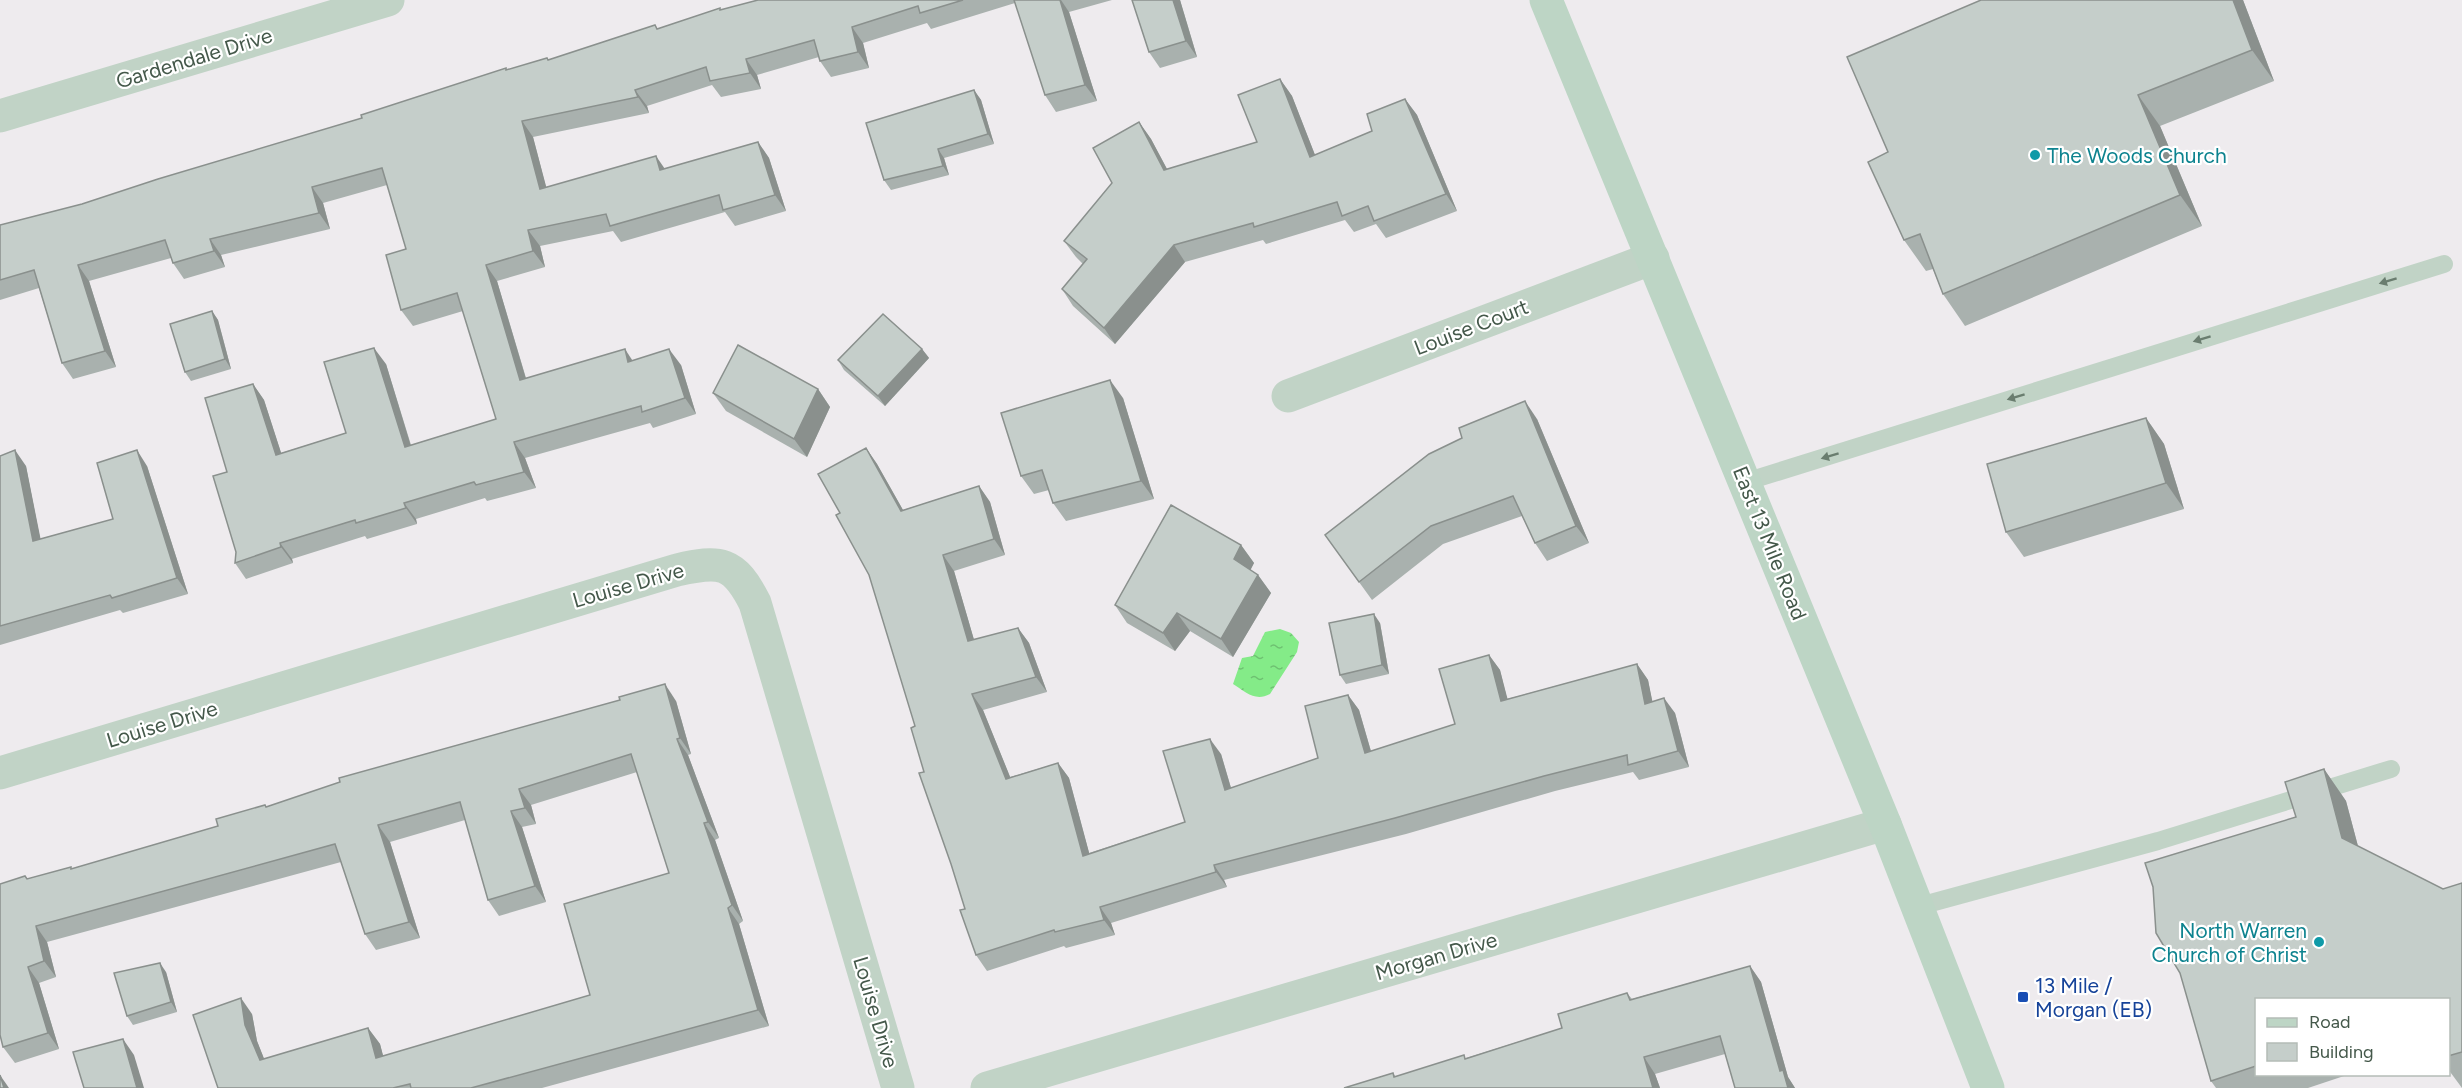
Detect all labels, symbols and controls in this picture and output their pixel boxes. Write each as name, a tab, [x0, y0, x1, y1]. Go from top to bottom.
street label: Gardendale Drive	[113, 22, 275, 94]
place label: The Woods Church	[2047, 143, 2227, 168]
marker: The Woods Church	[2028, 148, 2042, 162]
one-way arrow	[2379, 277, 2397, 286]
street label: Louise Court	[1410, 294, 1532, 360]
one-way arrow	[2193, 335, 2211, 344]
one-way arrow	[2007, 393, 2025, 403]
one-way arrow	[1821, 452, 1839, 461]
street label: East 13 Mile Road	[1728, 462, 1812, 624]
street label: Louise Drive	[569, 557, 687, 613]
street label: Louise Drive	[103, 695, 221, 753]
place label: North Warren Church of Christ	[2151, 918, 2307, 967]
street label: Morgan Drive	[1372, 927, 1500, 985]
marker: North Warren Church of Christ	[2312, 935, 2326, 949]
street label: Louise Drive	[848, 953, 904, 1071]
place label: 13 Mile / Morgan (EB)	[2035, 973, 2152, 1022]
marker: 13 Mile / Morgan (EB)	[2016, 990, 2030, 1004]
legend	[2255, 998, 2450, 1076]
text: Road	[2309, 1011, 2350, 1033]
text: Building	[2309, 1041, 2374, 1063]

